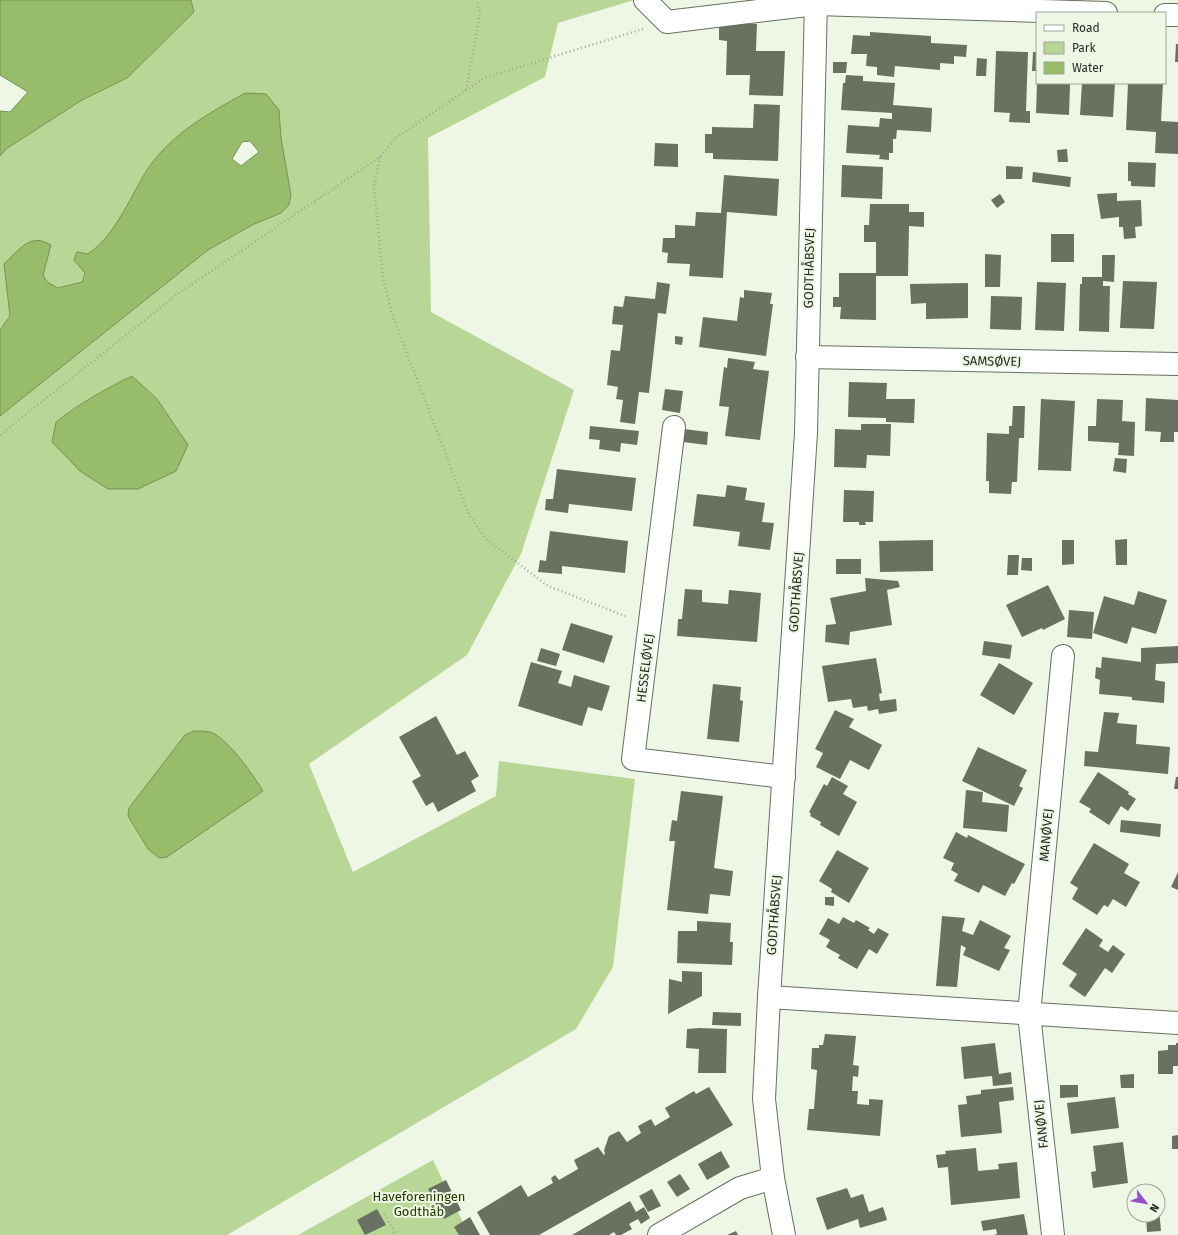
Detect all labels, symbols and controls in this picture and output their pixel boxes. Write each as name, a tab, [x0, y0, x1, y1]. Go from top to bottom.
legend	[1036, 12, 1166, 84]
text: Road	[1072, 21, 1100, 35]
text: Park	[1072, 41, 1096, 55]
text: Water	[1072, 61, 1104, 75]
street label: GODTHÅBSVEJ	[800, 228, 817, 308]
street label: SAMSØVEJ	[963, 353, 1021, 369]
street label: GODTHÅBSVEJ	[785, 551, 806, 633]
street label: HESSELØVEJ	[633, 633, 657, 703]
street label: MANØVEJ	[1036, 808, 1056, 862]
street label: GODTHÅBSVEJ	[763, 874, 784, 956]
street label: FANØVEJ	[1031, 1099, 1051, 1149]
north arrow	[1126, 1183, 1166, 1223]
park label: Haveforeningen Godthåb	[373, 1189, 465, 1219]
text: N	[1147, 1201, 1162, 1214]

